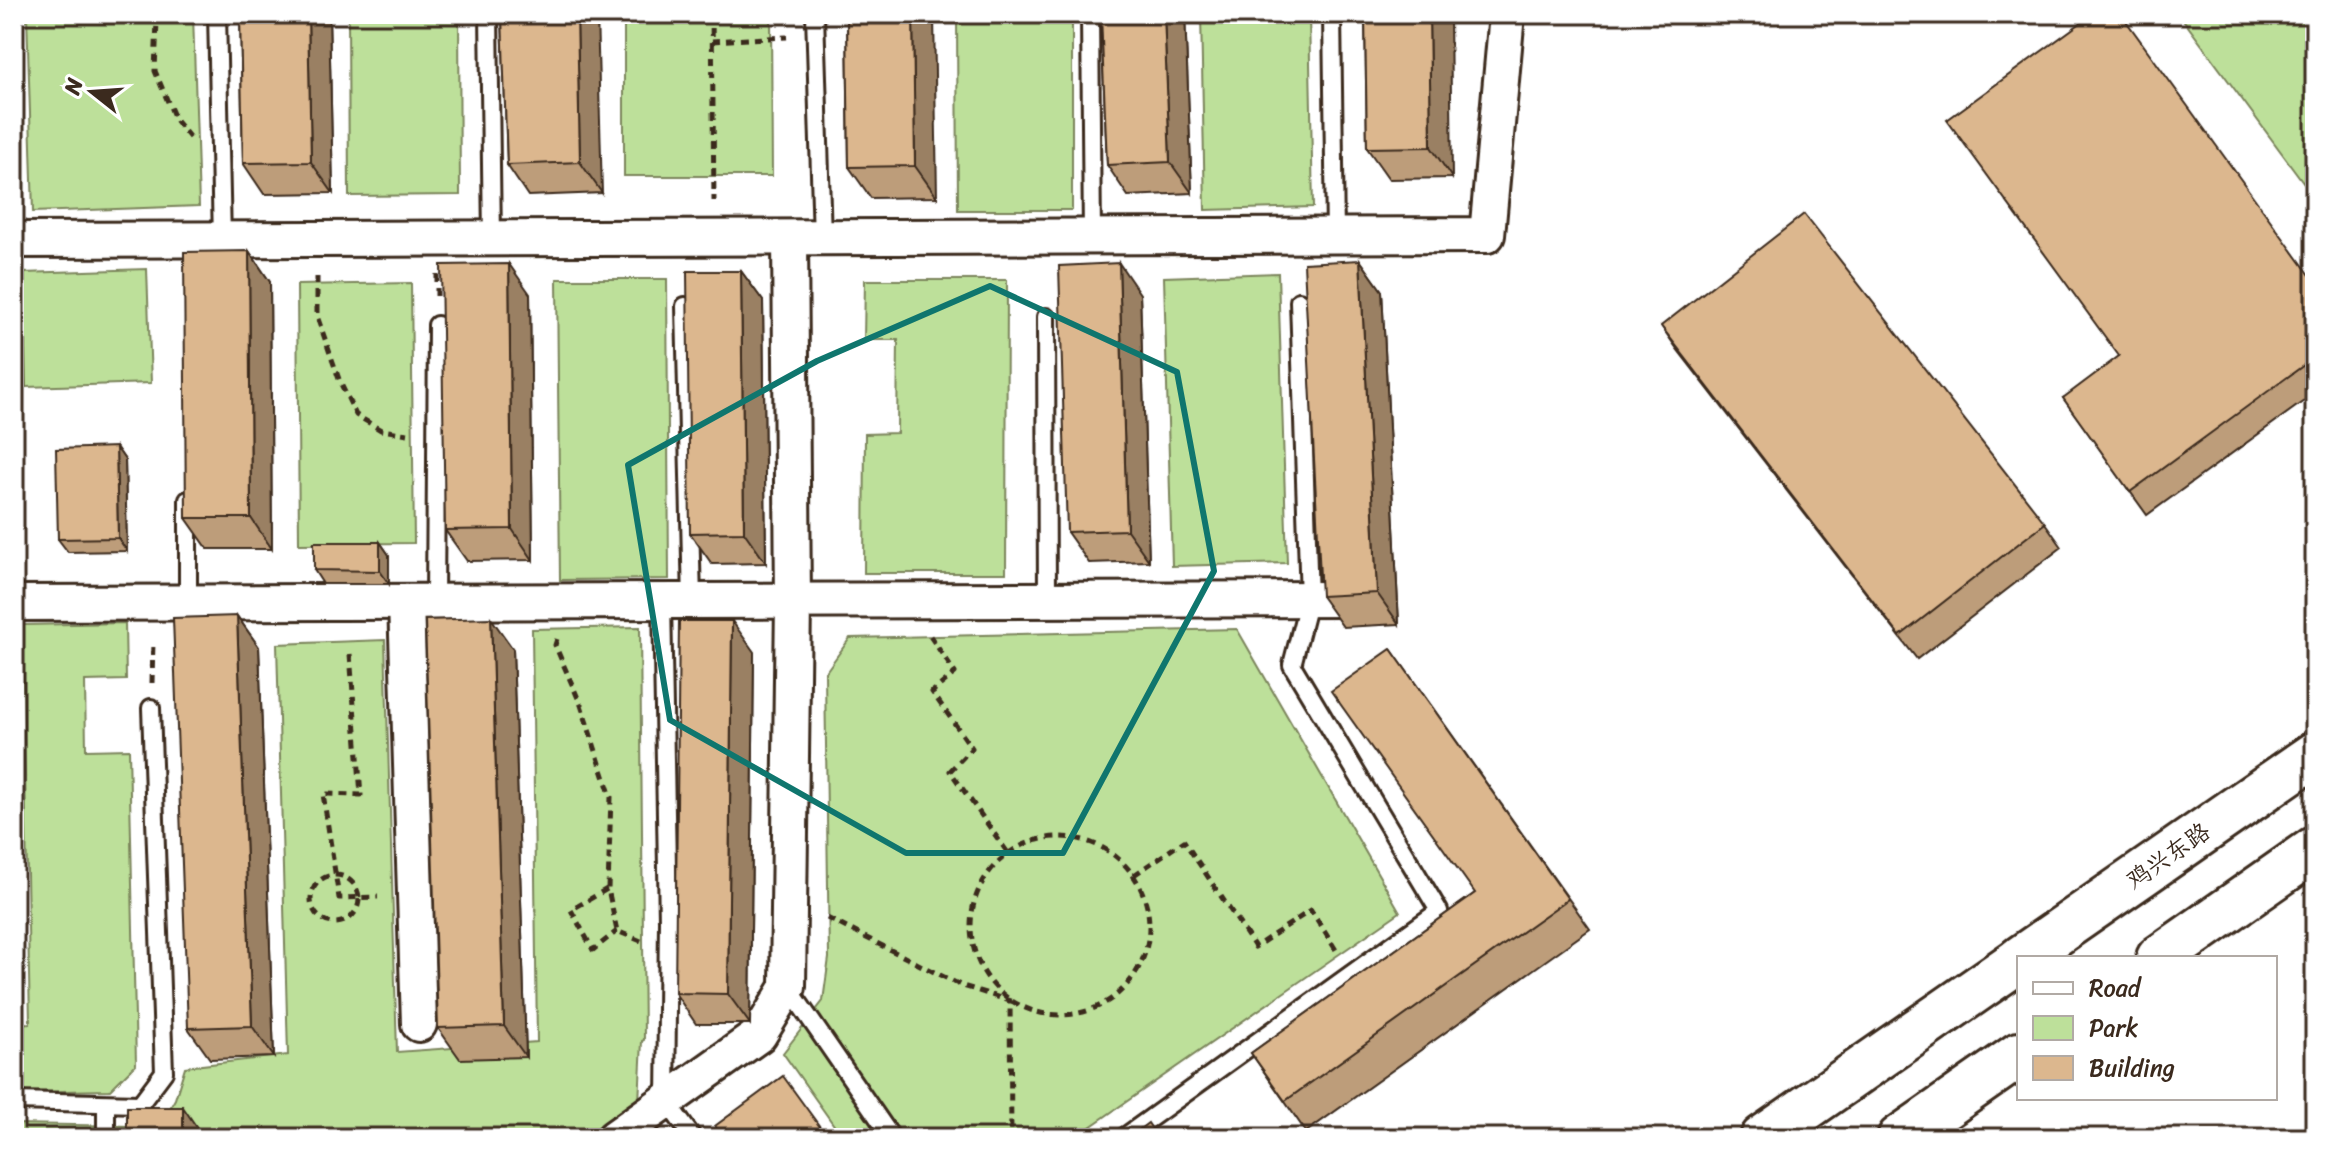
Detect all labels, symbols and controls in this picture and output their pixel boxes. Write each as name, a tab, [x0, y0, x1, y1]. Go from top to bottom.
north arrow	[52, 52, 132, 132]
text: N	[52, 73, 94, 100]
street label: 鸡兴东路	[2117, 811, 2219, 901]
legend	[2017, 956, 2277, 1100]
text: Road	[2089, 967, 2143, 1009]
text: Park	[2089, 1007, 2138, 1049]
text: Building	[2089, 1047, 2175, 1089]

